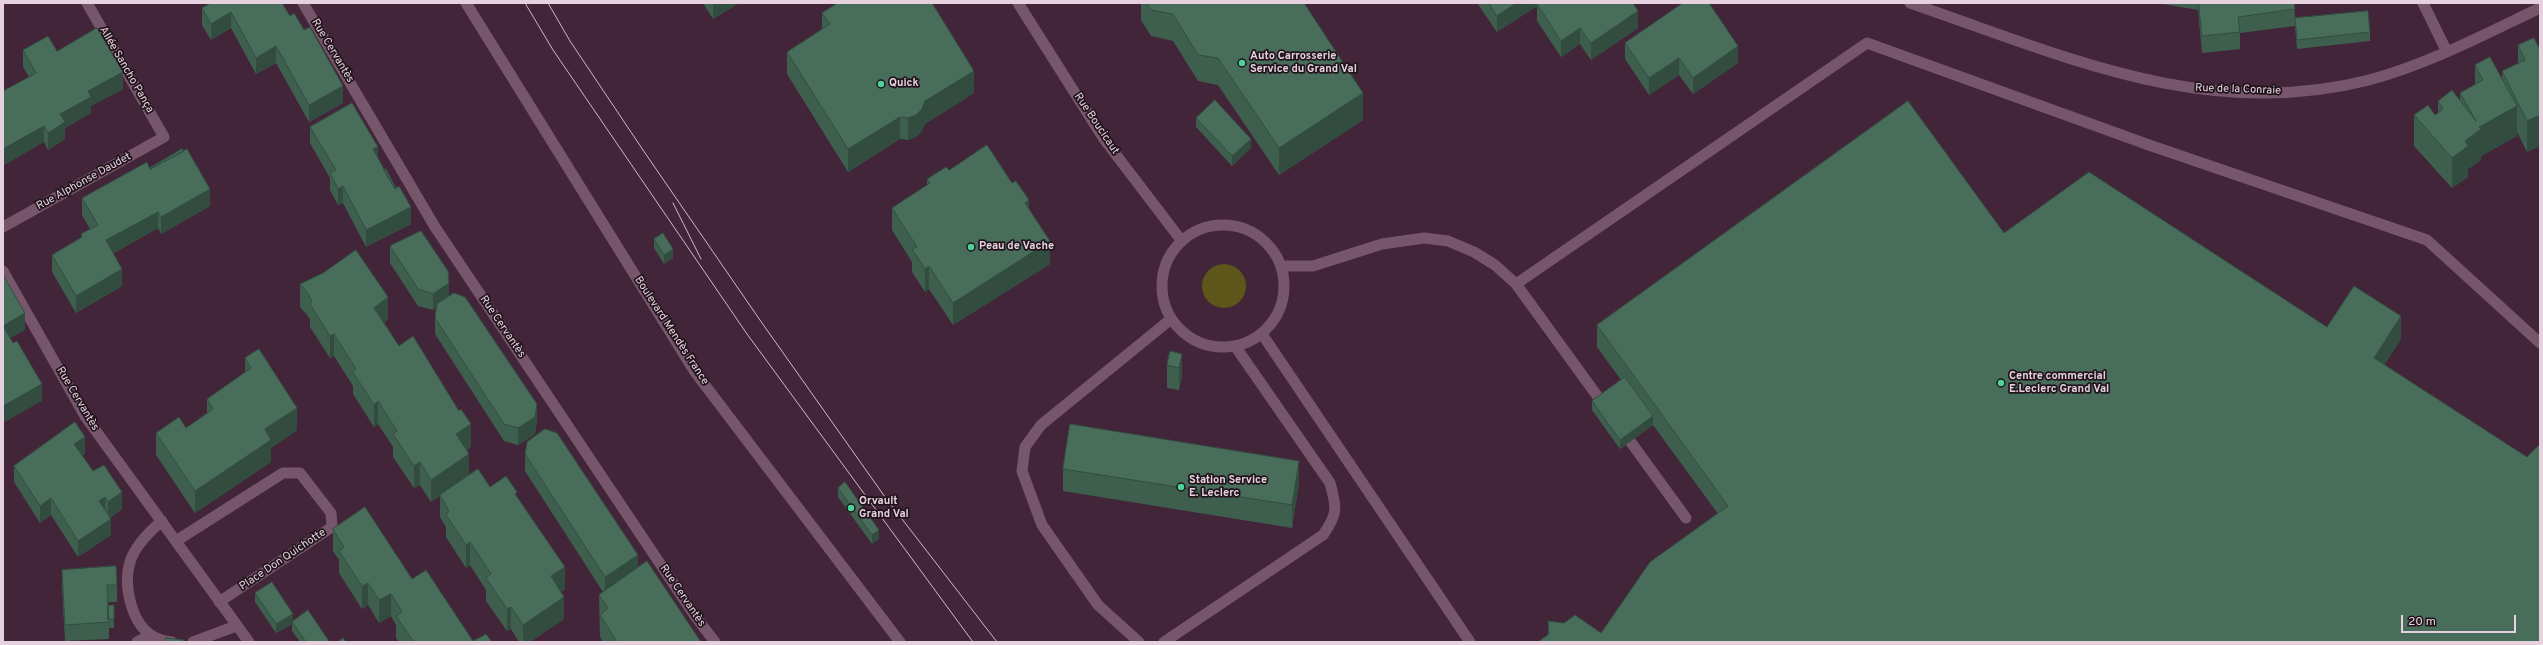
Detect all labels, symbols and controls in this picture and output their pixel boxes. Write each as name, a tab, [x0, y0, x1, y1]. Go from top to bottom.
street label: Rue Cervantès	[308, 17, 356, 85]
street label: Allée Sancho Pança	[96, 25, 156, 115]
place label: Auto Carrosserie Service du Grand Val	[1250, 50, 1357, 76]
marker: Auto Carrosserie Service du Grand Val	[1237, 58, 1247, 68]
place label: Quick	[889, 77, 919, 91]
marker: Quick	[876, 79, 886, 89]
street label: Rue de la Conraie	[2195, 82, 2281, 98]
street label: Rue Boucicaut	[1071, 91, 1121, 157]
street label: Rue Alphonse Daudet	[34, 151, 134, 213]
place label: Peau de Vache	[979, 240, 1054, 254]
marker: Peau de Vache	[966, 242, 976, 252]
street label: Boulevard Mendès France	[631, 274, 711, 388]
street label: Rue Cervantès	[476, 294, 528, 360]
street label: Rue Cervantès	[53, 365, 101, 433]
place label: Centre commercial E.Leclerc Grand Val	[2009, 370, 2109, 396]
marker: Centre commercial E.Leclerc Grand Val	[1996, 378, 2006, 388]
place label: Station Service E. Leclerc	[1189, 474, 1267, 500]
marker: Station Service E. Leclerc	[1176, 482, 1186, 492]
place label: Orvault Grand Val	[859, 495, 909, 521]
marker: Orvault Grand Val	[846, 503, 856, 513]
street label: Place Don Quichotte	[237, 526, 329, 594]
street label: Rue Cervantès	[656, 563, 708, 629]
scale bar	[2403, 607, 2518, 633]
text: 20 m	[2408, 614, 2436, 630]

